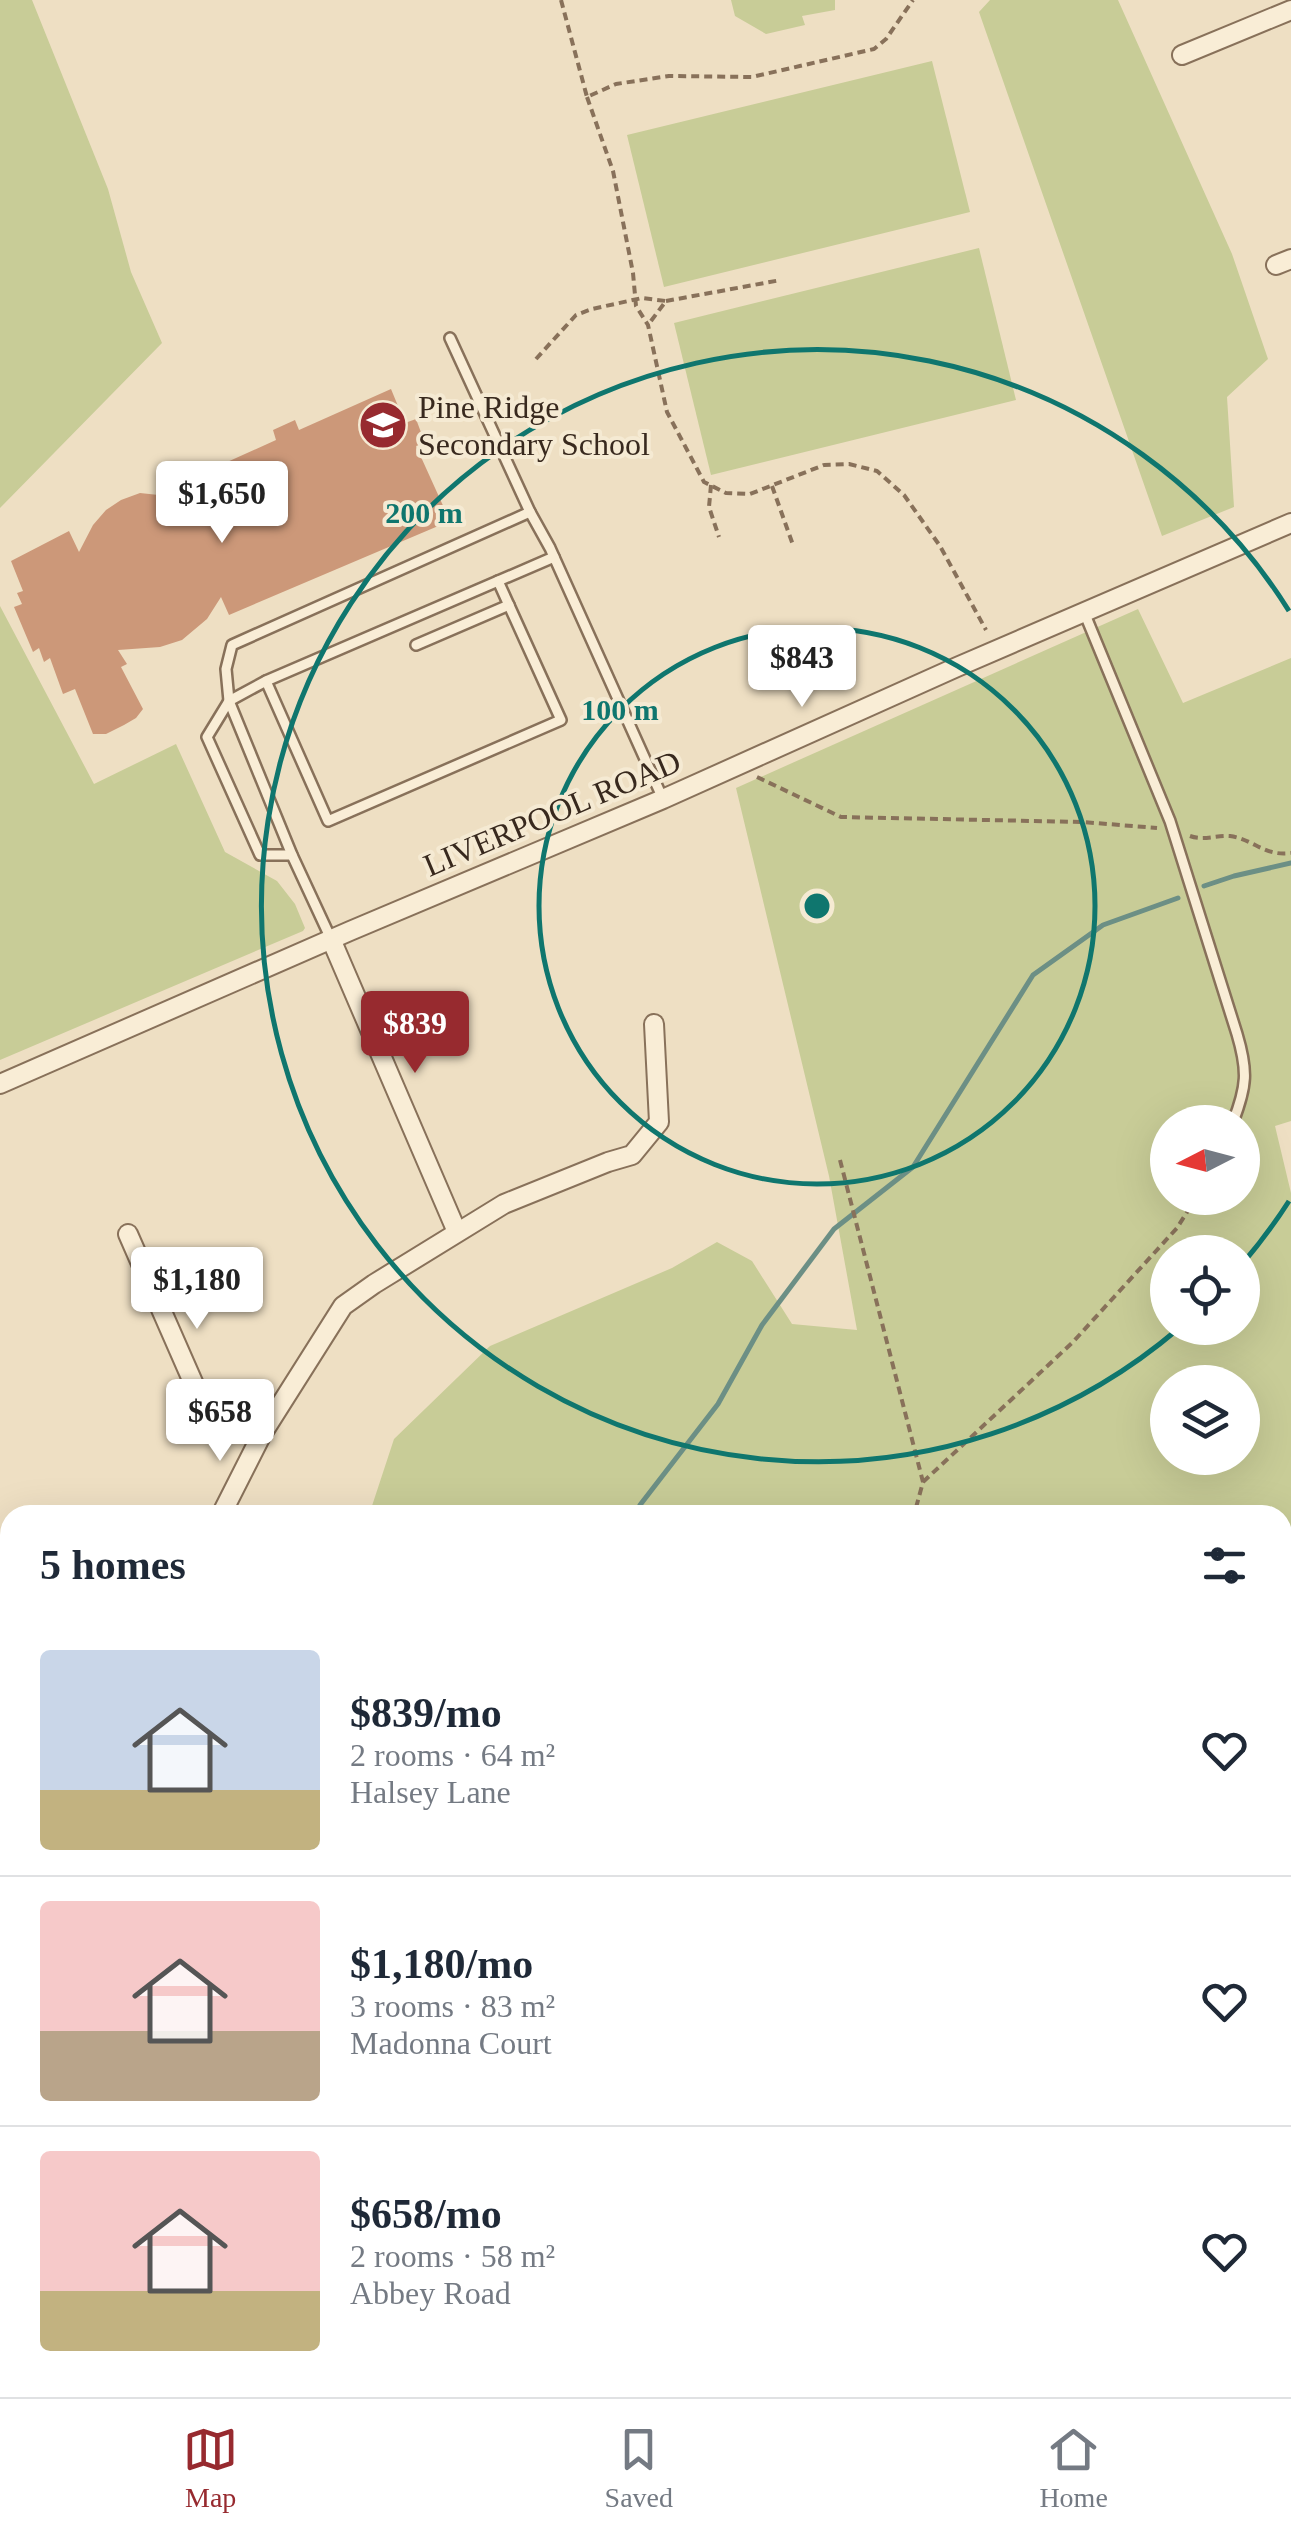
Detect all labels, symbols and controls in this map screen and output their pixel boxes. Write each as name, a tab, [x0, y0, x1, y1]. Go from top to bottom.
place label: Pine Ridge Secondary School	[418, 389, 650, 462]
school or university icon: Pine Ridge Secondary School	[357, 399, 409, 451]
pin: $1,650	[141, 461, 303, 546]
text: $1,650	[178, 475, 266, 511]
text: 200 m	[385, 496, 463, 529]
pin: $843	[743, 625, 861, 710]
text: $843	[770, 639, 834, 675]
text: 100 m	[581, 693, 659, 726]
street label: LIVERPOOL ROAD	[418, 743, 686, 883]
centre of rings	[799, 888, 835, 924]
pin: $839	[356, 991, 474, 1076]
text: $839	[383, 1005, 447, 1041]
north arrow	[1150, 1105, 1260, 1215]
map controls	[1150, 1105, 1260, 1475]
button: locate	[1150, 1235, 1260, 1345]
pin: $1,180	[116, 1247, 278, 1332]
text: $1,180	[153, 1261, 241, 1297]
button: layers	[1150, 1365, 1260, 1475]
pin: $658	[161, 1379, 279, 1464]
text: $658	[188, 1393, 252, 1429]
icon: filters	[1197, 1538, 1252, 1593]
text: 5 homes	[40, 1542, 186, 1588]
icon: home	[120, 1690, 240, 1810]
text: $839/mo	[350, 1690, 502, 1736]
icon: heart	[1197, 1723, 1252, 1778]
text: 2 rooms · 64 m²	[350, 1737, 555, 1773]
text: Halsey Lane	[350, 1774, 511, 1810]
icon: home	[120, 1941, 240, 2061]
text: $1,180/mo	[350, 1941, 533, 1987]
icon: heart	[1197, 1974, 1252, 2029]
text: 3 rooms · 83 m²	[350, 1988, 555, 2024]
text: Madonna Court	[350, 2025, 552, 2061]
icon: home	[120, 2191, 240, 2311]
text: $658/mo	[350, 2191, 502, 2237]
icon: heart	[1197, 2224, 1252, 2279]
text: 2 rooms · 58 m²	[350, 2238, 555, 2274]
text: Abbey Road	[350, 2275, 511, 2311]
tab: Map	[183, 2422, 238, 2514]
tab: Saved	[605, 2422, 673, 2514]
tab: Home	[1039, 2422, 1108, 2514]

